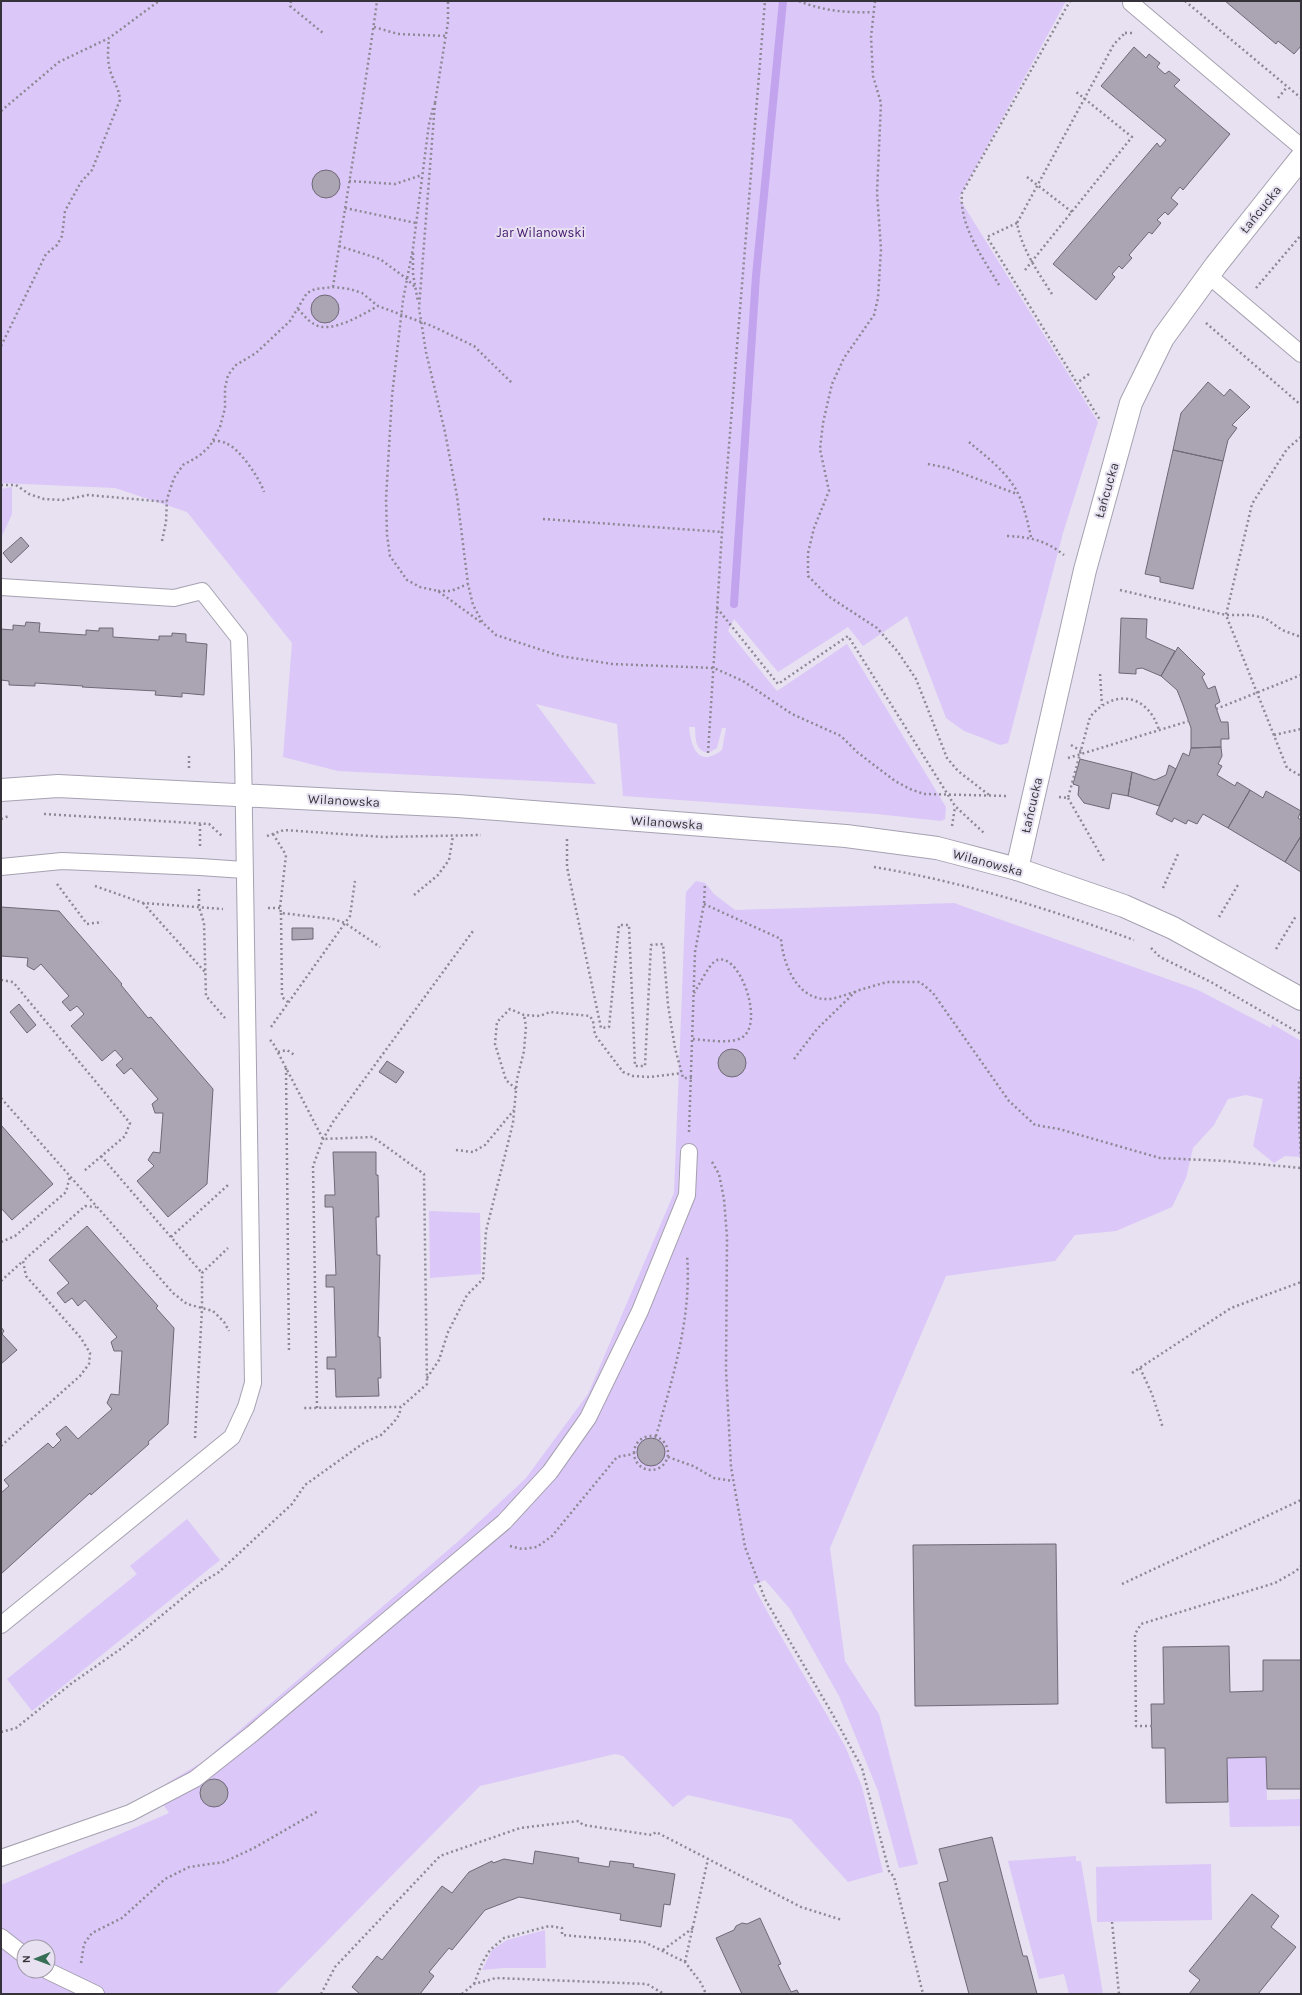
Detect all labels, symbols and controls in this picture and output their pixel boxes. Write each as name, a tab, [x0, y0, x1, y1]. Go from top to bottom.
street label: Łańcucka	[1237, 183, 1284, 236]
park label: Jar Wilanowski	[497, 225, 585, 240]
street label: Łańcucka	[1091, 461, 1122, 520]
street label: Łańcucka	[1018, 776, 1045, 835]
street label: Wilanowska	[308, 791, 380, 810]
street label: Wilanowska	[631, 813, 703, 832]
street label: Wilanowska	[951, 846, 1025, 879]
north arrow	[16, 1939, 56, 1979]
text: N	[20, 1955, 33, 1963]

